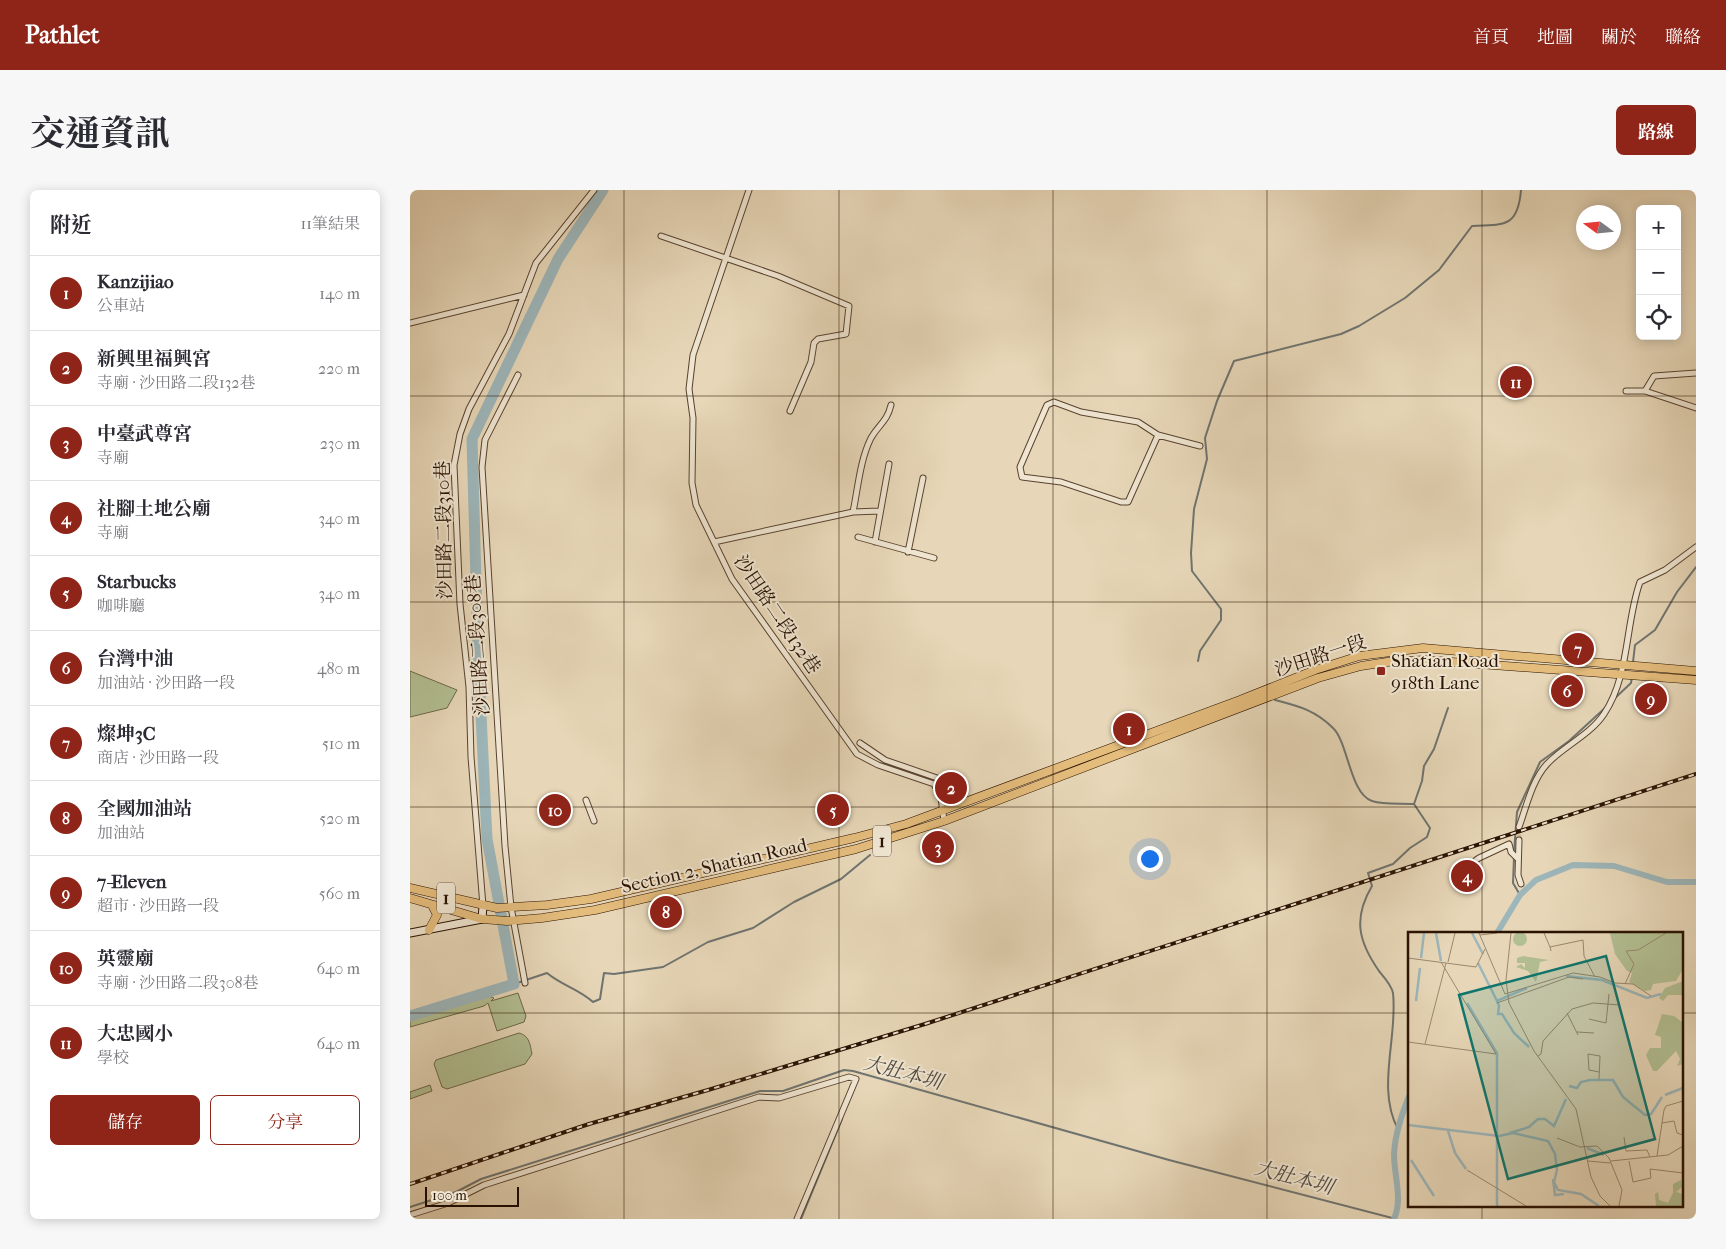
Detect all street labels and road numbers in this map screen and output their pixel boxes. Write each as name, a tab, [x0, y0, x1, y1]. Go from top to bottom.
street label: 沙田路二段310巷	[432, 460, 456, 600]
street label: 沙田路二段132巷	[729, 551, 825, 678]
street label: 沙田路二段308巷	[462, 573, 494, 716]
street label: 沙田路一段	[1272, 631, 1369, 681]
road number: 1	[873, 826, 891, 856]
street label: Section 2, Shatian Road	[619, 834, 810, 898]
road number: 1	[437, 882, 455, 914]

